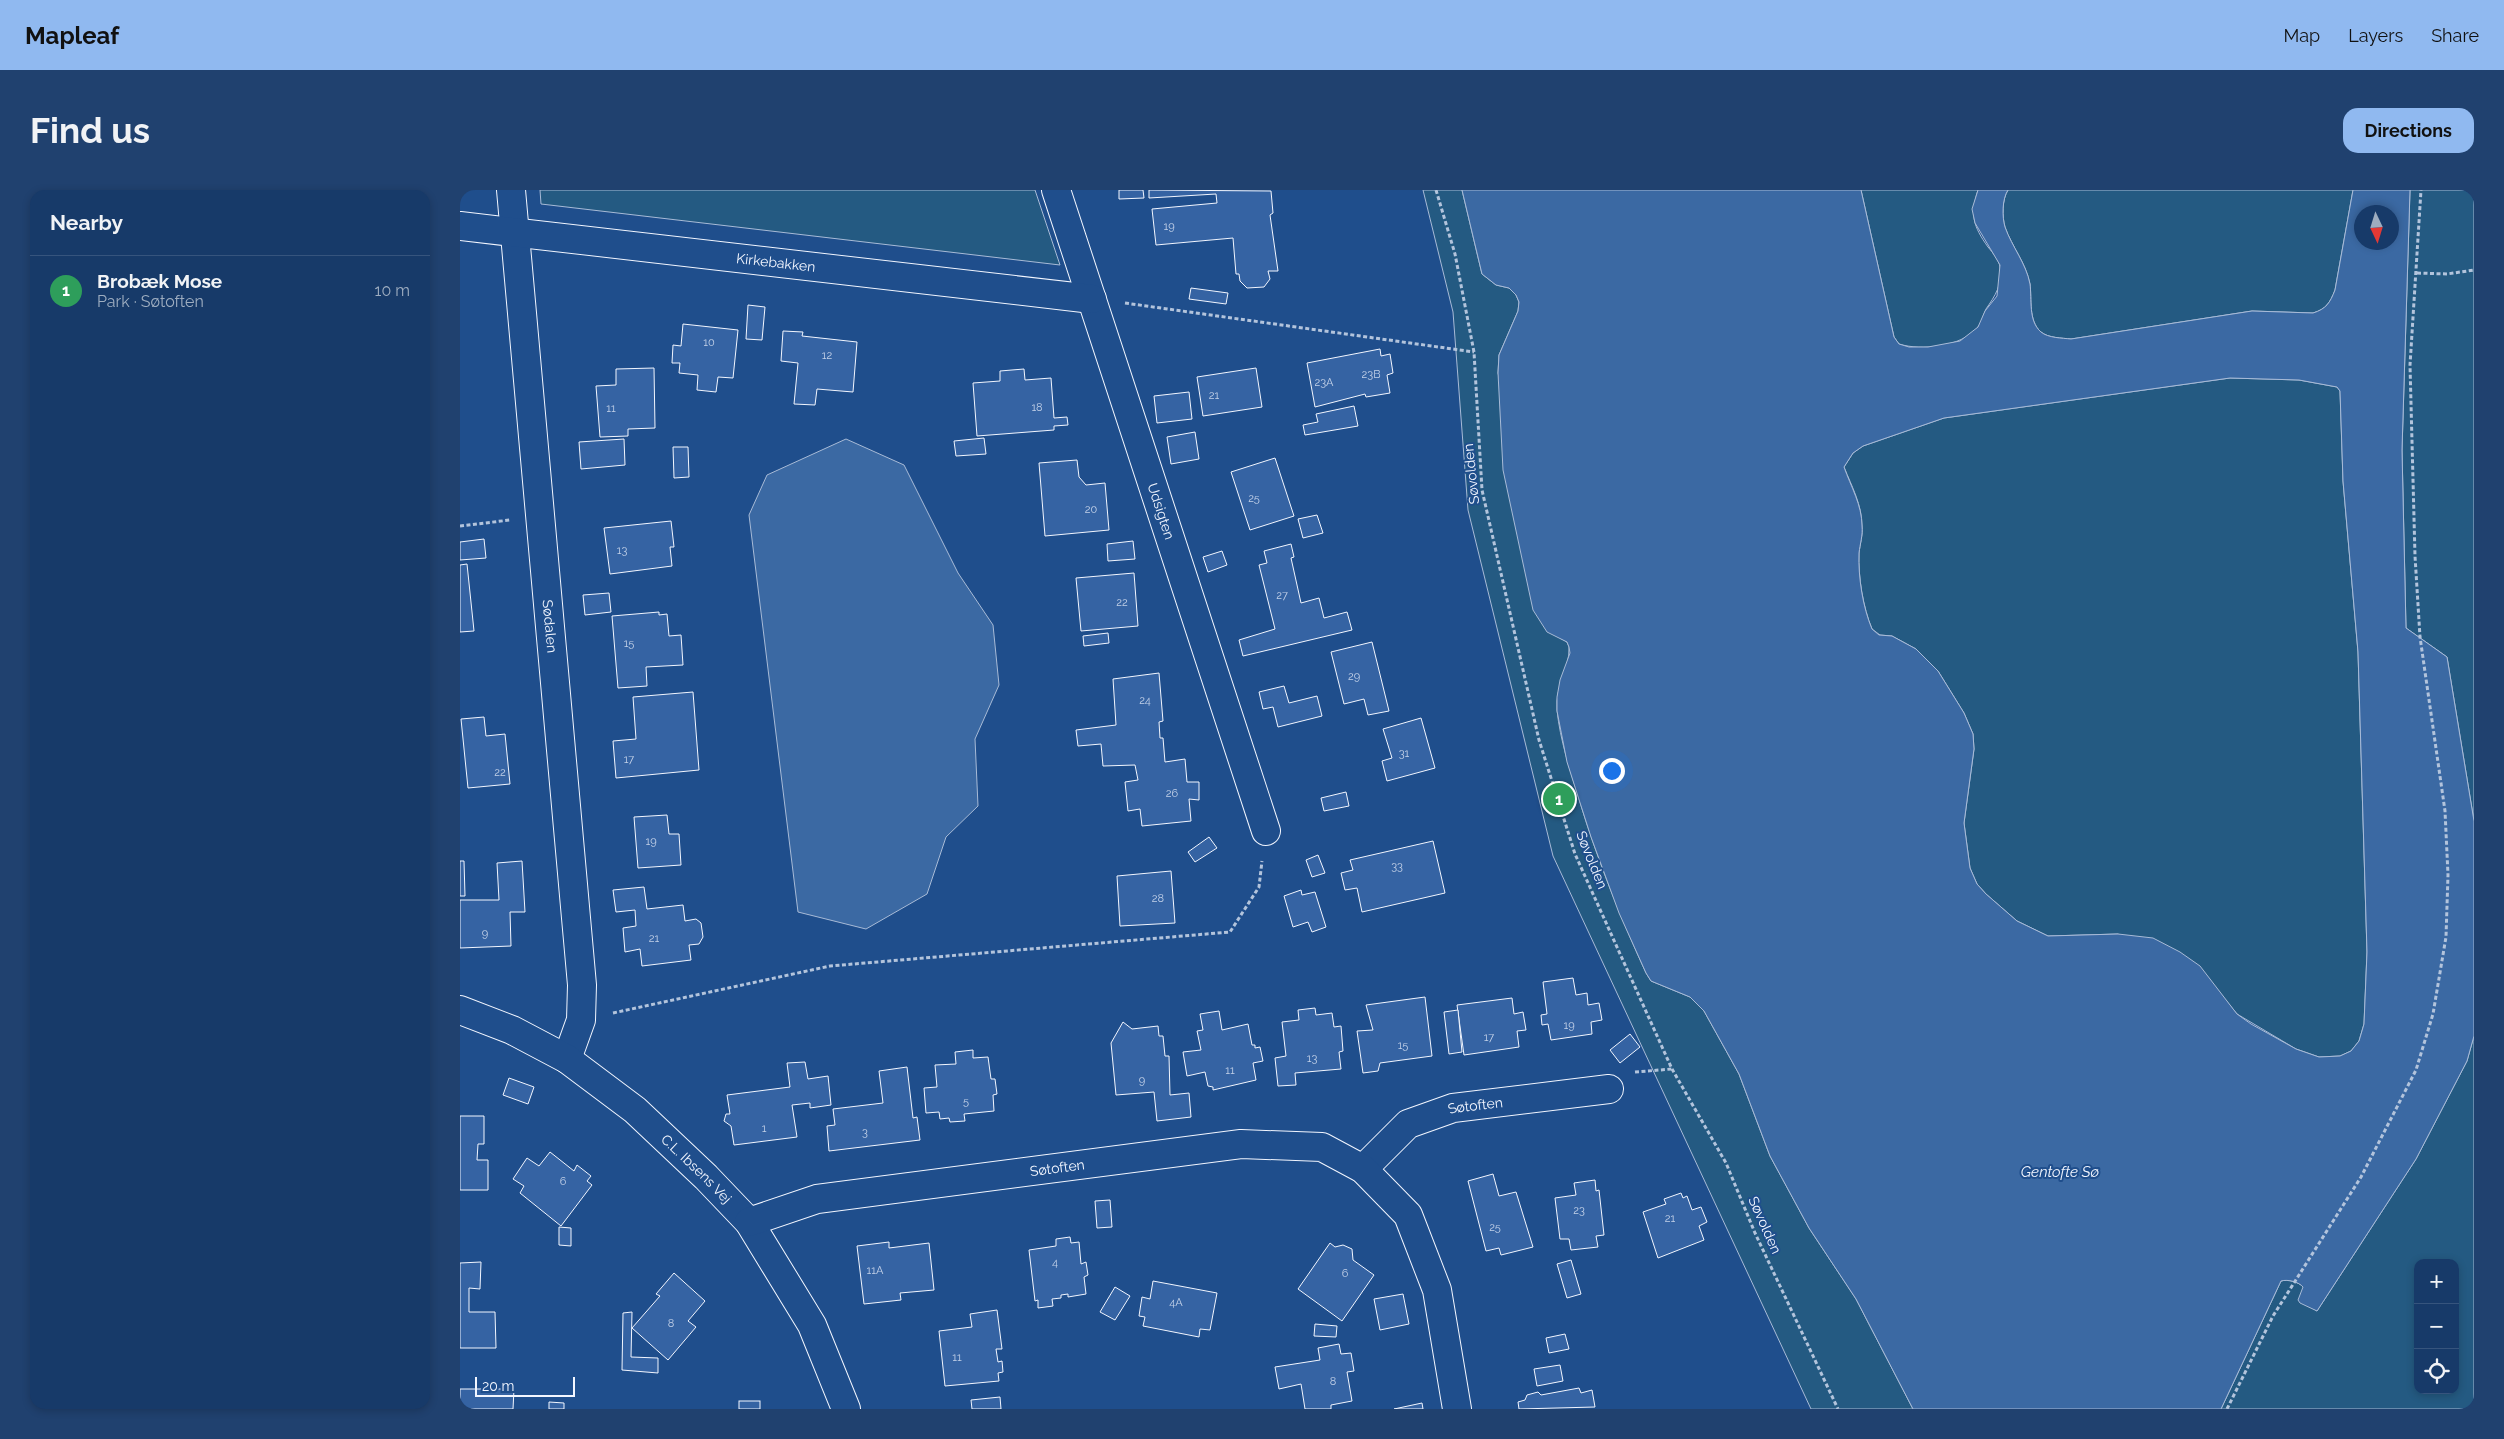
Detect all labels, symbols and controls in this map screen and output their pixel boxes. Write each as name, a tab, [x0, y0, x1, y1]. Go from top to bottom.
text: Mapleaf	[25, 21, 119, 50]
text: Map	[2284, 25, 2320, 46]
text: Layers	[2348, 25, 2403, 46]
text: Share	[2431, 25, 2479, 46]
button: Directions	[2343, 108, 2474, 153]
text: Find us	[30, 110, 150, 151]
north arrow	[2354, 205, 2399, 250]
text: Nearby	[50, 210, 123, 235]
house number: 19	[1163, 220, 1175, 233]
street label: Kirkebakken	[736, 250, 816, 275]
text: Brobæk Mose	[97, 270, 222, 292]
text: 1	[62, 281, 70, 300]
text: 10 m	[375, 281, 410, 300]
text: Park · Søtoften	[97, 292, 204, 311]
house number: 10	[703, 336, 715, 349]
house number: 12	[822, 349, 832, 362]
house number: 23B	[1362, 368, 1380, 381]
house number: 23A	[1314, 376, 1334, 389]
house number: 21	[1209, 389, 1220, 402]
house number: 18	[1031, 401, 1043, 414]
house number: 11	[606, 402, 616, 415]
street label: Søvolden	[1460, 443, 1482, 505]
street label: Udsigten	[1145, 481, 1178, 542]
house number: 25	[1248, 492, 1260, 505]
house number: 20	[1085, 503, 1097, 516]
house number: 13	[617, 544, 627, 557]
house number: 27	[1276, 589, 1288, 602]
house number: 22	[1116, 596, 1128, 609]
street label: Sødalen	[540, 599, 560, 654]
house number: 15	[624, 637, 634, 650]
house number: 29	[1348, 670, 1360, 683]
house number: 24	[1139, 694, 1151, 707]
house number: 31	[1399, 747, 1410, 760]
house number: 17	[624, 753, 634, 766]
your location	[1599, 758, 1625, 784]
house number: 22	[494, 766, 506, 779]
pin: 1	[1543, 780, 1575, 818]
house number: 26	[1166, 787, 1179, 800]
street label: Søvolden	[1573, 829, 1611, 891]
house number: 19	[645, 835, 657, 848]
house number: 33	[1391, 860, 1403, 873]
house number: 28	[1152, 892, 1164, 905]
house number: 9	[482, 927, 488, 940]
house number: 21	[649, 932, 660, 945]
house number: 19	[1563, 1019, 1575, 1032]
house number: 17	[1484, 1031, 1494, 1044]
house number: 15	[1398, 1039, 1408, 1052]
house number: 13	[1307, 1052, 1317, 1065]
house number: 11	[1225, 1064, 1235, 1077]
house number: 9	[1139, 1074, 1145, 1087]
street label: Søtoften	[1446, 1094, 1504, 1117]
house number: 5	[963, 1095, 969, 1108]
house number: 1	[762, 1122, 767, 1135]
house number: 3	[862, 1126, 868, 1139]
street label: C.L. Ibsens Vej	[658, 1131, 735, 1207]
street label: Søtoften	[1029, 1156, 1086, 1179]
water label: Gentofte Sø	[2021, 1163, 2099, 1181]
house number: 6	[560, 1175, 567, 1188]
street label: Søvolden	[1745, 1194, 1785, 1256]
house number: 23	[1573, 1204, 1585, 1217]
house number: 21	[1665, 1212, 1676, 1225]
house number: 25	[1489, 1221, 1501, 1234]
house number: 4	[1052, 1256, 1058, 1269]
map controls	[2414, 1259, 2459, 1394]
button: +	[2414, 1259, 2459, 1304]
house number: 11A	[867, 1264, 884, 1277]
house number: 6	[1342, 1267, 1349, 1280]
house number: 4A	[1169, 1296, 1183, 1309]
button: −	[2414, 1304, 2459, 1349]
house number: 8	[668, 1317, 674, 1330]
button: locate	[2414, 1349, 2459, 1394]
house number: 11	[952, 1351, 962, 1364]
scale bar	[475, 1374, 575, 1397]
house number: 8	[1330, 1375, 1336, 1388]
text: 20 m	[482, 1378, 514, 1394]

